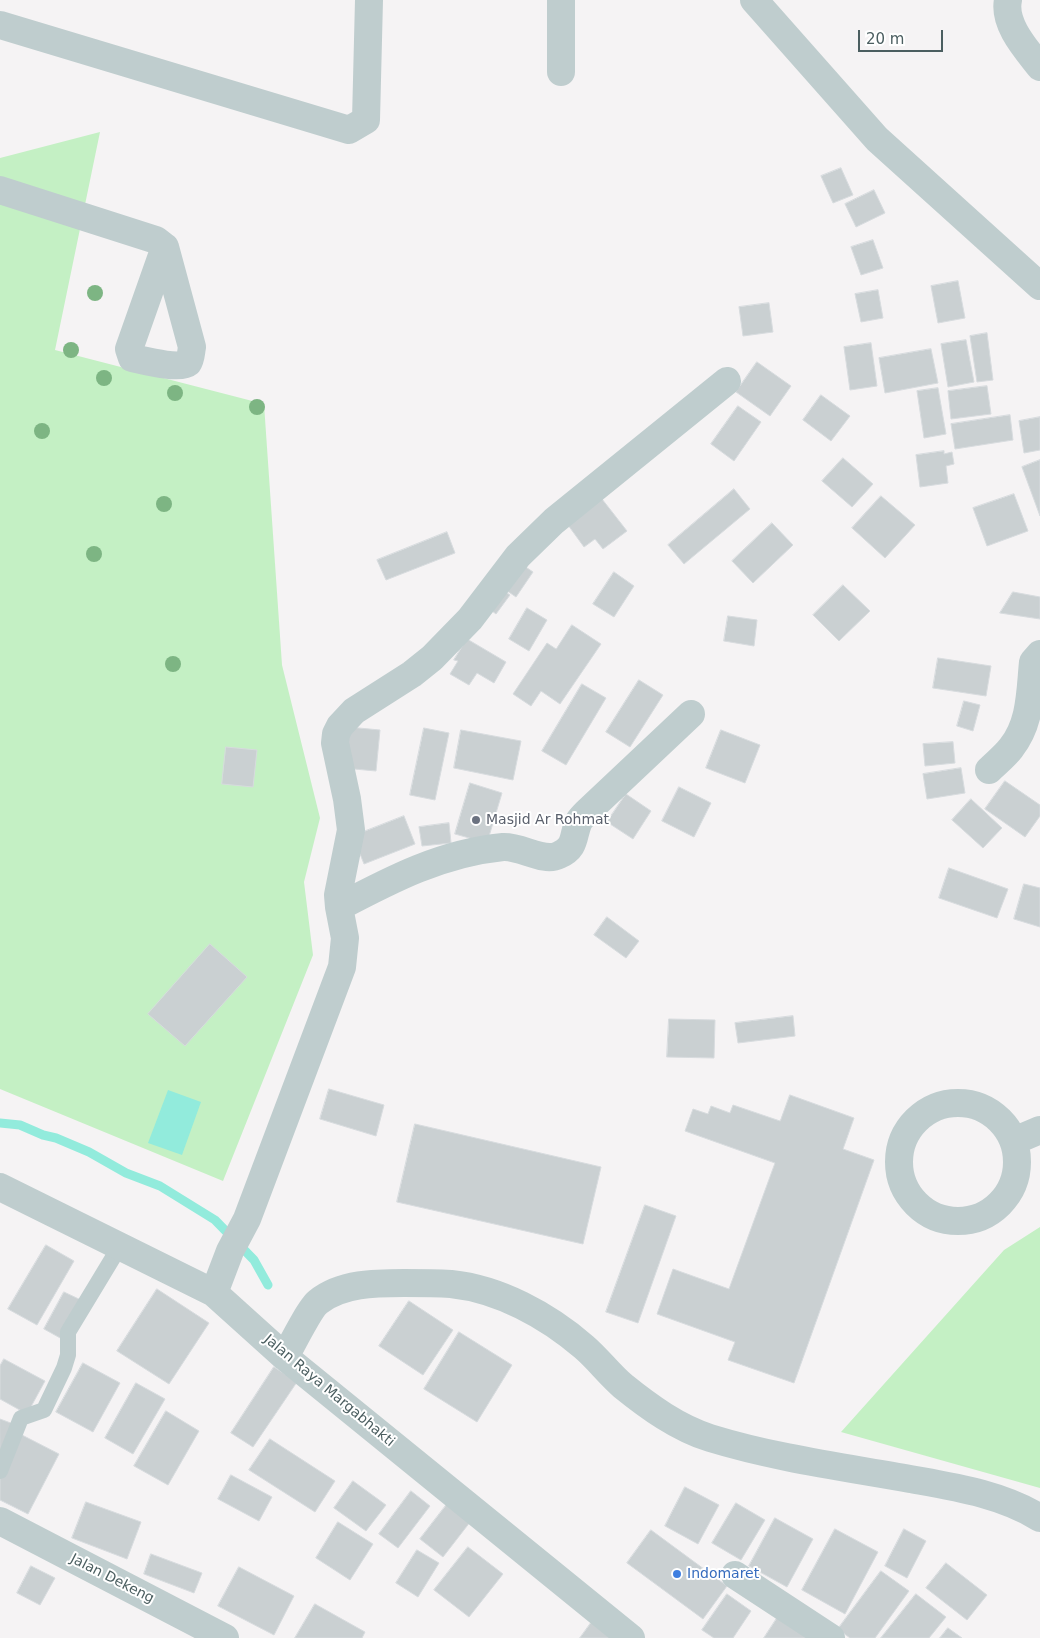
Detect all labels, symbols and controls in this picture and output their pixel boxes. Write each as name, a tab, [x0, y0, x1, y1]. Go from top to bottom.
scale bar	[860, 20, 945, 52]
text: 20 m	[866, 30, 904, 48]
place label: Masjid Ar Rohmat	[486, 812, 609, 828]
marker: Masjid Ar Rohmat	[470, 814, 482, 826]
street label: Jalan Raya Margabhakti	[260, 1331, 398, 1451]
street label: Jalan Dekeng	[67, 1551, 157, 1607]
place label: Indomaret	[687, 1566, 759, 1582]
marker: Indomaret	[671, 1568, 683, 1580]

